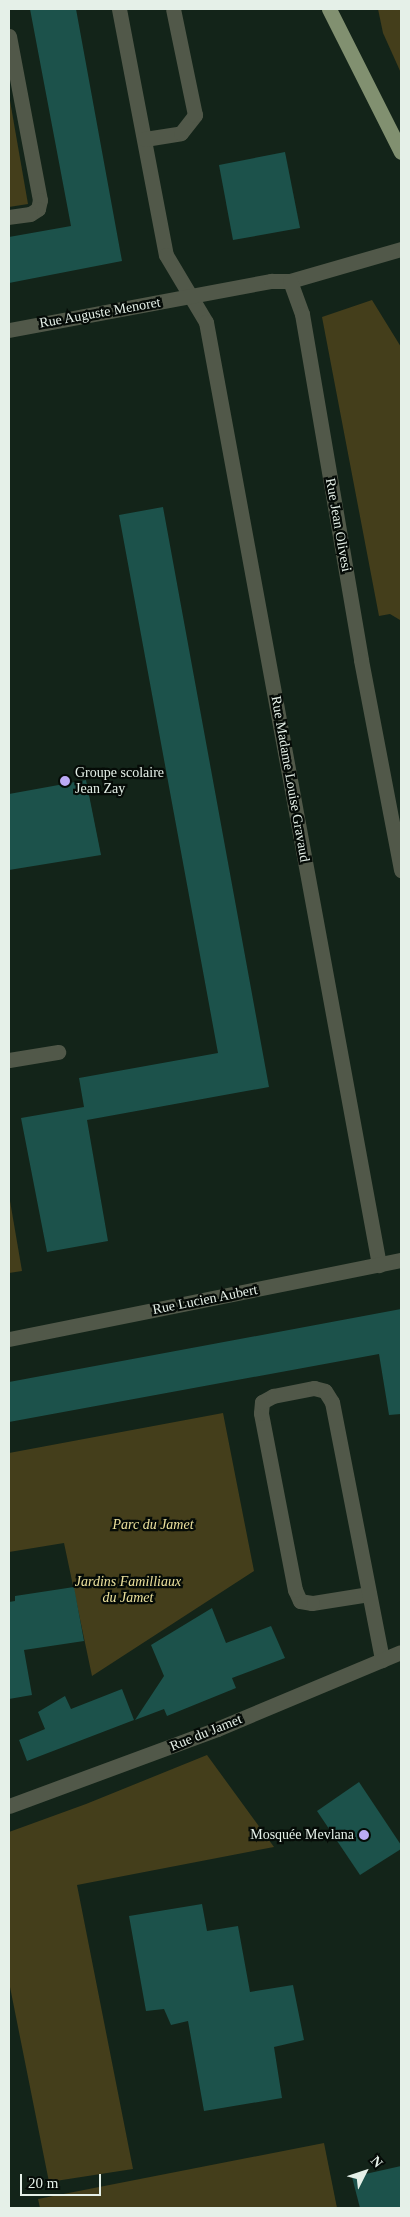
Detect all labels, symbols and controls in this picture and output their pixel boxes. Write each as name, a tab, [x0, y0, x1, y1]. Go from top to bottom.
street label: Rue Auguste Menoret	[38, 294, 162, 332]
street label: Rue Jean Olivesi	[321, 477, 355, 573]
street label: Rue Madame Louise Gravaud	[267, 695, 313, 863]
place label: Groupe scolaire Jean Zay	[75, 765, 164, 798]
marker: Groupe scolaire Jean Zay	[59, 775, 71, 787]
street label: Rue Lucien Aubert	[151, 1282, 259, 1318]
park label: Parc du Jamet	[112, 1517, 194, 1533]
park label: Jardins Familliaux du Jamet	[75, 1574, 181, 1606]
street label: Rue du Jamet	[168, 1711, 244, 1755]
place label: Mosquée Mevlana	[250, 1827, 354, 1843]
marker: Mosquée Mevlana	[358, 1829, 370, 1841]
north arrow	[340, 2147, 390, 2197]
text: N	[368, 2153, 386, 2171]
scale bar	[22, 2164, 104, 2196]
text: 20 m	[28, 2175, 58, 2191]

